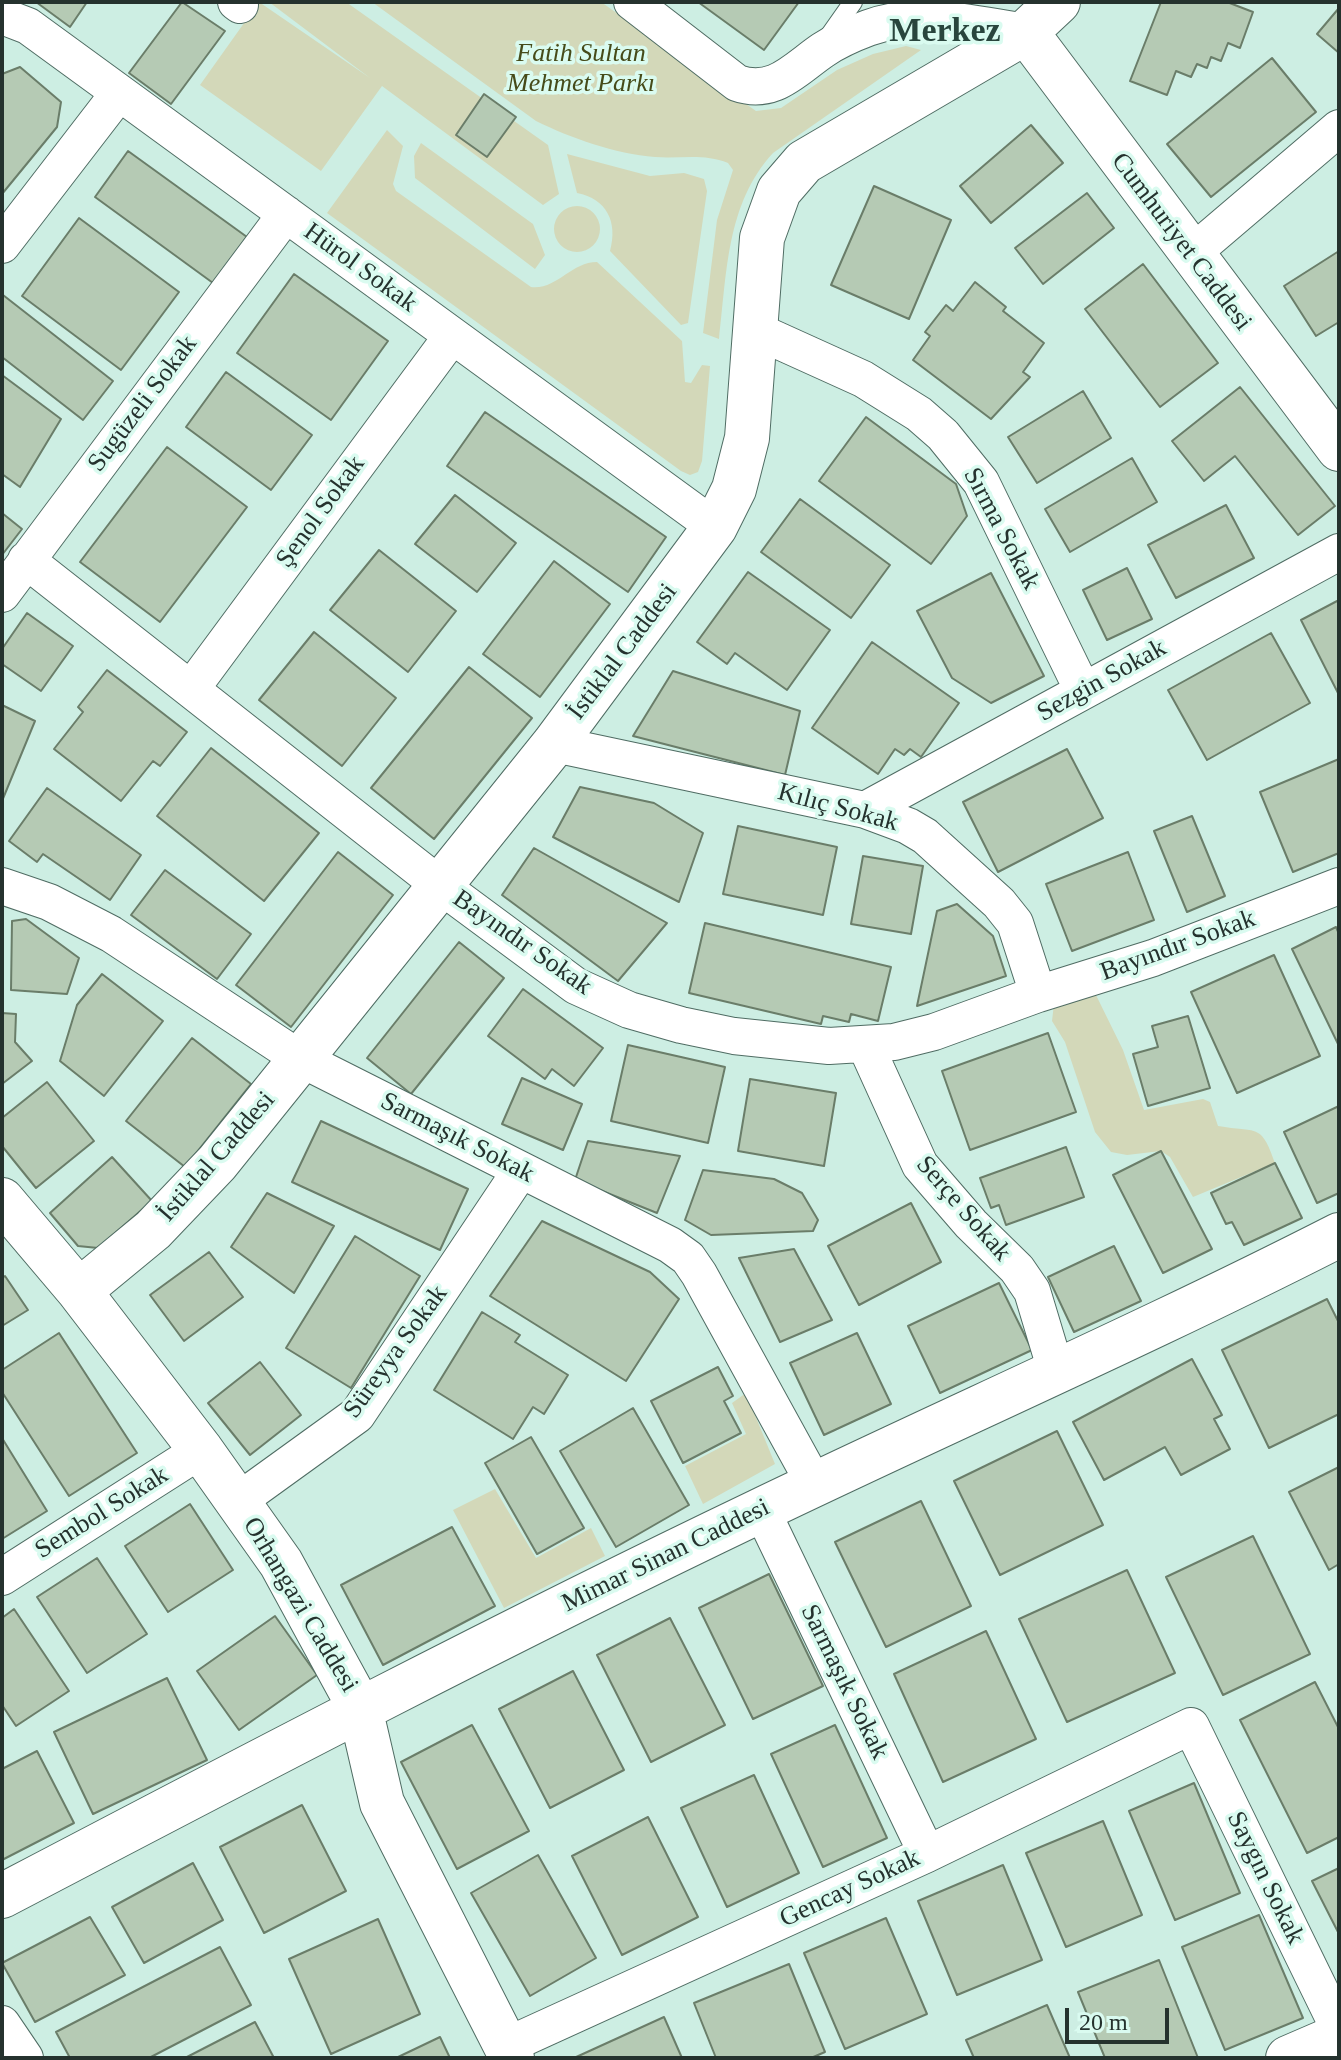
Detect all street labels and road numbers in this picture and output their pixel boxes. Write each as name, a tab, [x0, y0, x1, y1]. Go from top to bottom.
street label: Cumhuriyet Caddesi	[1104, 147, 1258, 337]
street label: Hürol Sokak	[297, 217, 423, 319]
street label: Sugüzeli Sokak	[82, 330, 204, 478]
street label: Şenol Sokak	[270, 450, 372, 574]
street label: Sırma Sokak	[956, 463, 1046, 595]
street label: İstiklal Caddesi	[562, 578, 684, 726]
street label: Sezgin Sokak	[1032, 633, 1172, 729]
street label: Kılıç Sokak	[774, 777, 902, 839]
street label: Bayındır Sokak	[447, 884, 597, 1002]
street label: Bayındır Sokak	[1096, 904, 1260, 988]
street label: İstiklal Caddesi	[152, 1085, 282, 1229]
street label: Sarmaşık Sokak	[375, 1086, 539, 1190]
street label: Serçe Sokak	[909, 1150, 1017, 1268]
street label: Süreyya Sokak	[337, 1279, 455, 1425]
street label: Sembol Sokak	[30, 1460, 174, 1566]
street label: Mimar Sinan Caddesi	[557, 1492, 775, 1620]
street label: Orhangazi Caddesi	[235, 1512, 365, 1698]
street label: Sarmaşık Sokak	[793, 1600, 895, 1764]
street label: Saygın Sokak	[1219, 1807, 1311, 1949]
street label: Gencay Sokak	[775, 1843, 925, 1935]

